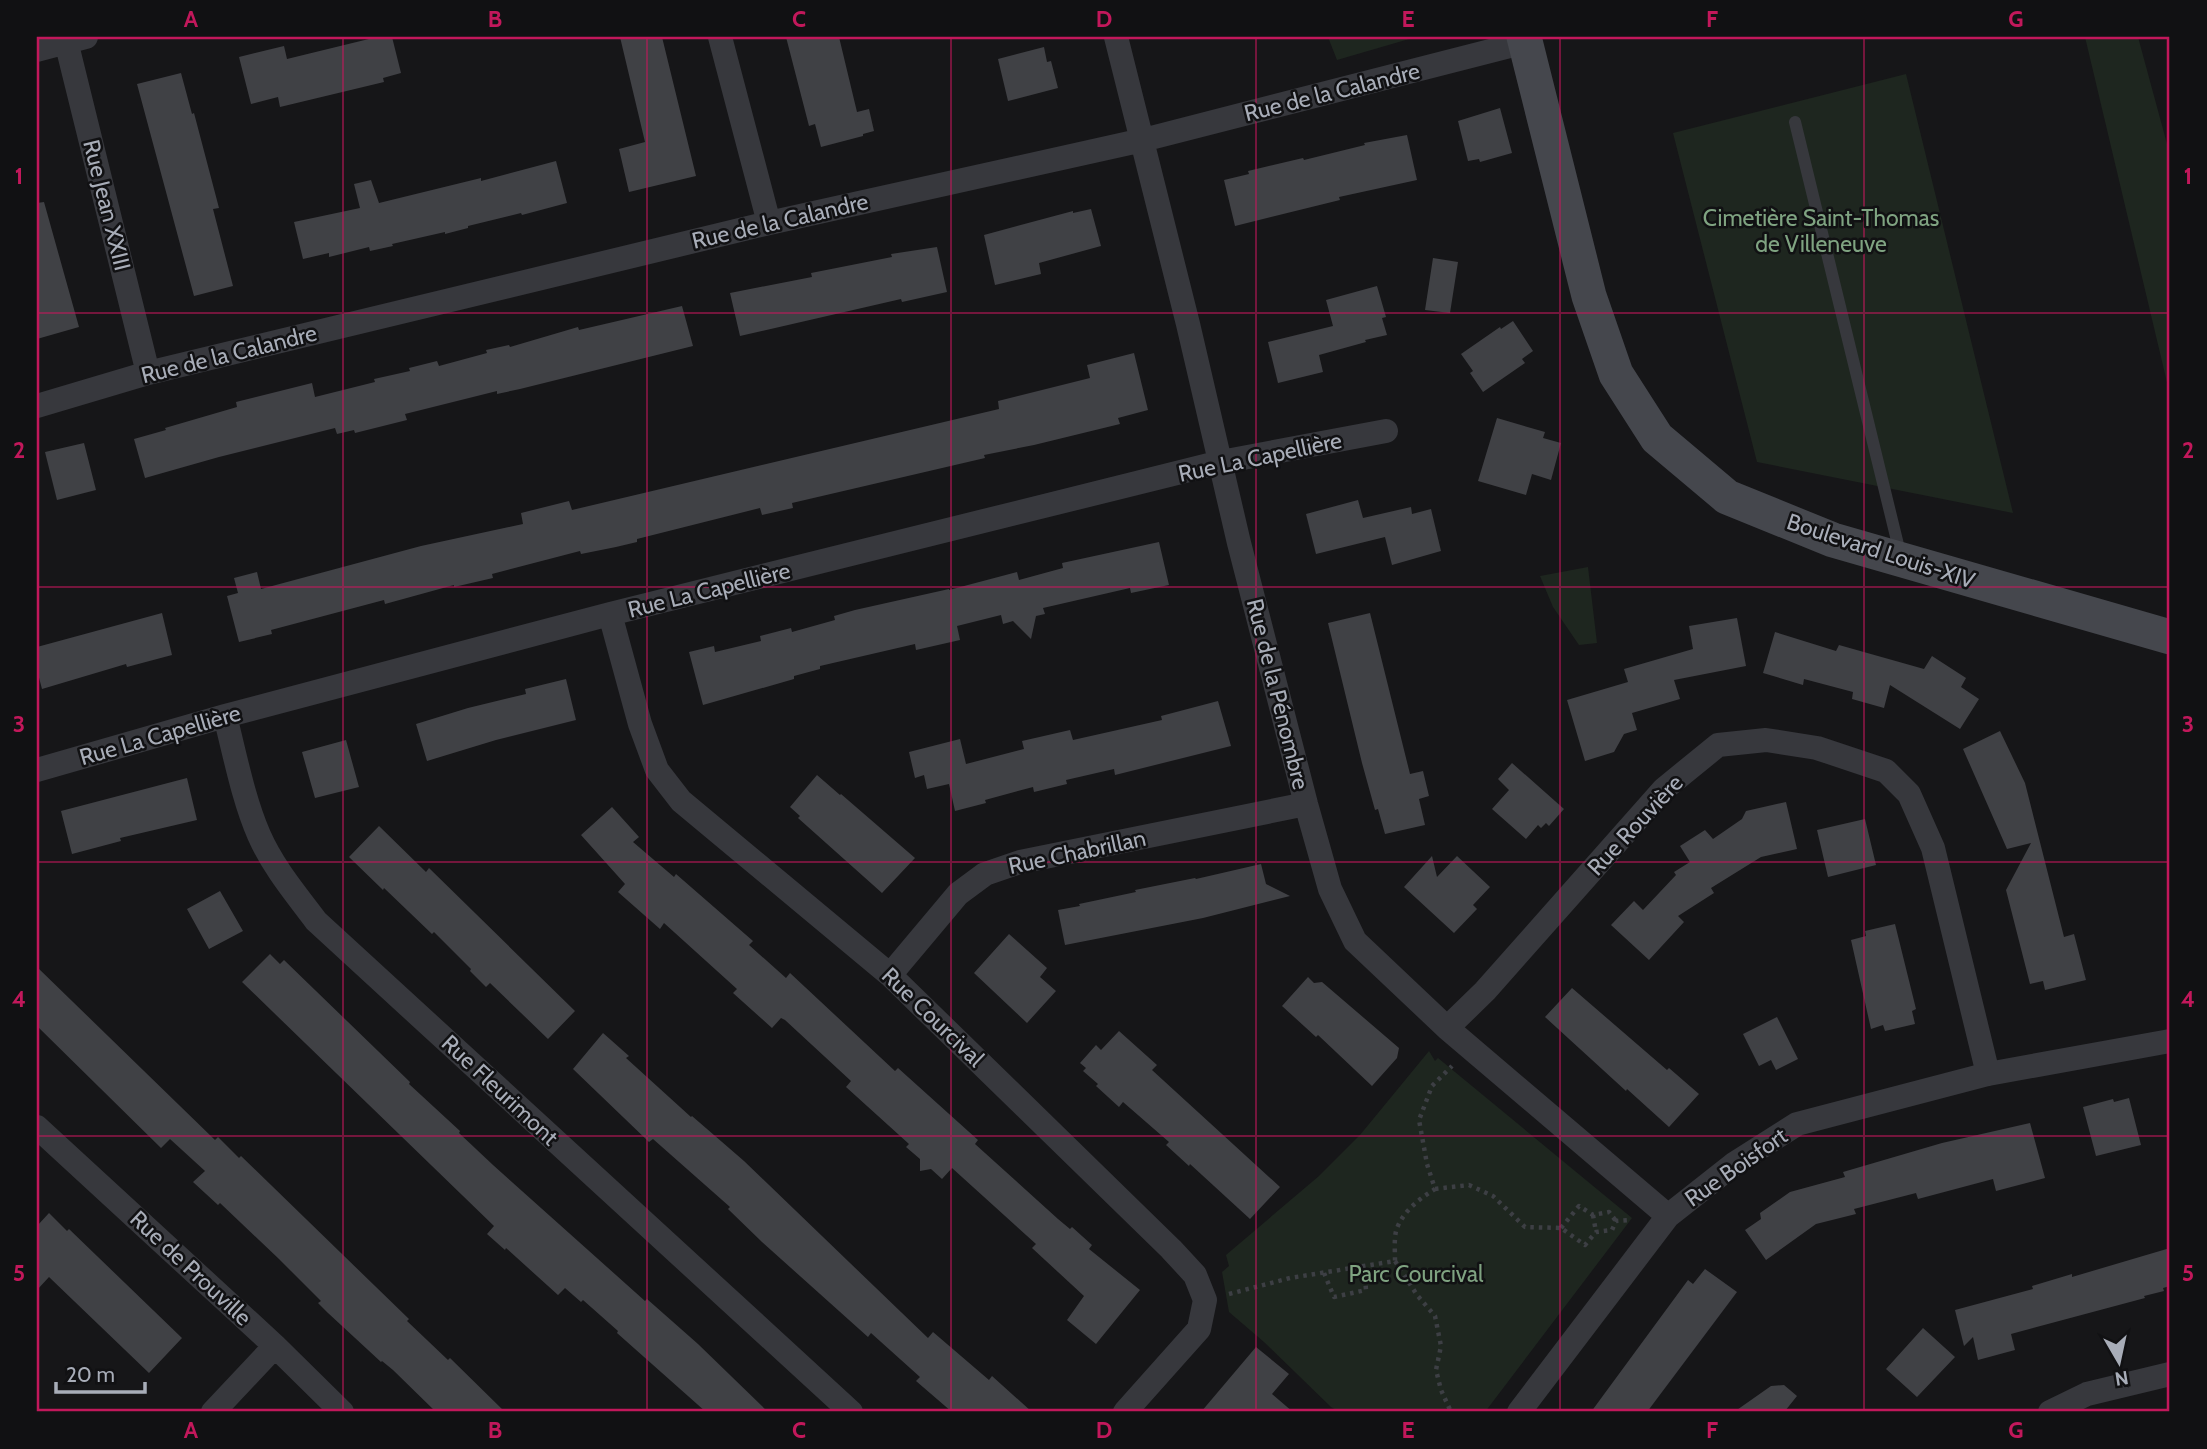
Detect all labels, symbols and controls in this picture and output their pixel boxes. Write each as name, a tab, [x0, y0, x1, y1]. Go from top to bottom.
text: A	[184, 5, 199, 33]
text: B	[488, 5, 502, 33]
text: C	[792, 5, 806, 33]
text: D	[1096, 5, 1112, 33]
text: E	[1401, 5, 1415, 33]
text: F	[1706, 5, 1718, 33]
text: G	[2008, 5, 2024, 33]
street label: Rue de la Calandre	[1241, 57, 1423, 127]
street label: Rue Jean XXIII	[77, 137, 137, 273]
text: 1	[15, 162, 23, 190]
text: 1	[2184, 162, 2192, 190]
street label: Rue de la Calandre	[689, 187, 871, 255]
park label: Cimetière Saint-Thomas de Villeneuve	[1703, 204, 1939, 258]
street label: Rue de la Calandre	[138, 319, 320, 389]
street label: Rue La Capellière	[1176, 426, 1344, 488]
text: 2	[13, 436, 25, 464]
text: 2	[2182, 436, 2194, 464]
street label: Boulevard Louis-XIV	[1784, 507, 1978, 595]
street label: Rue La Capellière	[625, 556, 793, 624]
street label: Rue de la Pénombre	[1241, 596, 1315, 793]
street label: Rue La Capellière	[76, 699, 244, 771]
text: 3	[13, 710, 25, 738]
text: 3	[2182, 710, 2194, 738]
street label: Rue Rouvière	[1581, 769, 1689, 881]
street label: Rue Chabrillan	[1006, 824, 1148, 880]
street label: Rue Courcival	[876, 961, 990, 1073]
text: 4	[12, 985, 26, 1013]
text: 4	[2181, 985, 2195, 1013]
street label: Rue Fleurimont	[436, 1029, 564, 1151]
street label: Rue Boisfort	[1679, 1121, 1793, 1212]
street label: Rue de Prouville	[125, 1205, 258, 1331]
text: 5	[13, 1259, 25, 1287]
text: 5	[2182, 1259, 2194, 1287]
park label: Parc Courcival	[1349, 1260, 1484, 1288]
north arrow	[2084, 1326, 2154, 1396]
scale bar	[56, 1351, 145, 1395]
text: 20 m	[66, 1362, 115, 1387]
text: N	[2113, 1366, 2130, 1391]
text: A	[184, 1416, 199, 1444]
text: B	[488, 1416, 502, 1444]
text: C	[792, 1416, 806, 1444]
text: D	[1096, 1416, 1112, 1444]
text: E	[1401, 1416, 1415, 1444]
text: F	[1706, 1416, 1718, 1444]
text: G	[2008, 1416, 2024, 1444]

